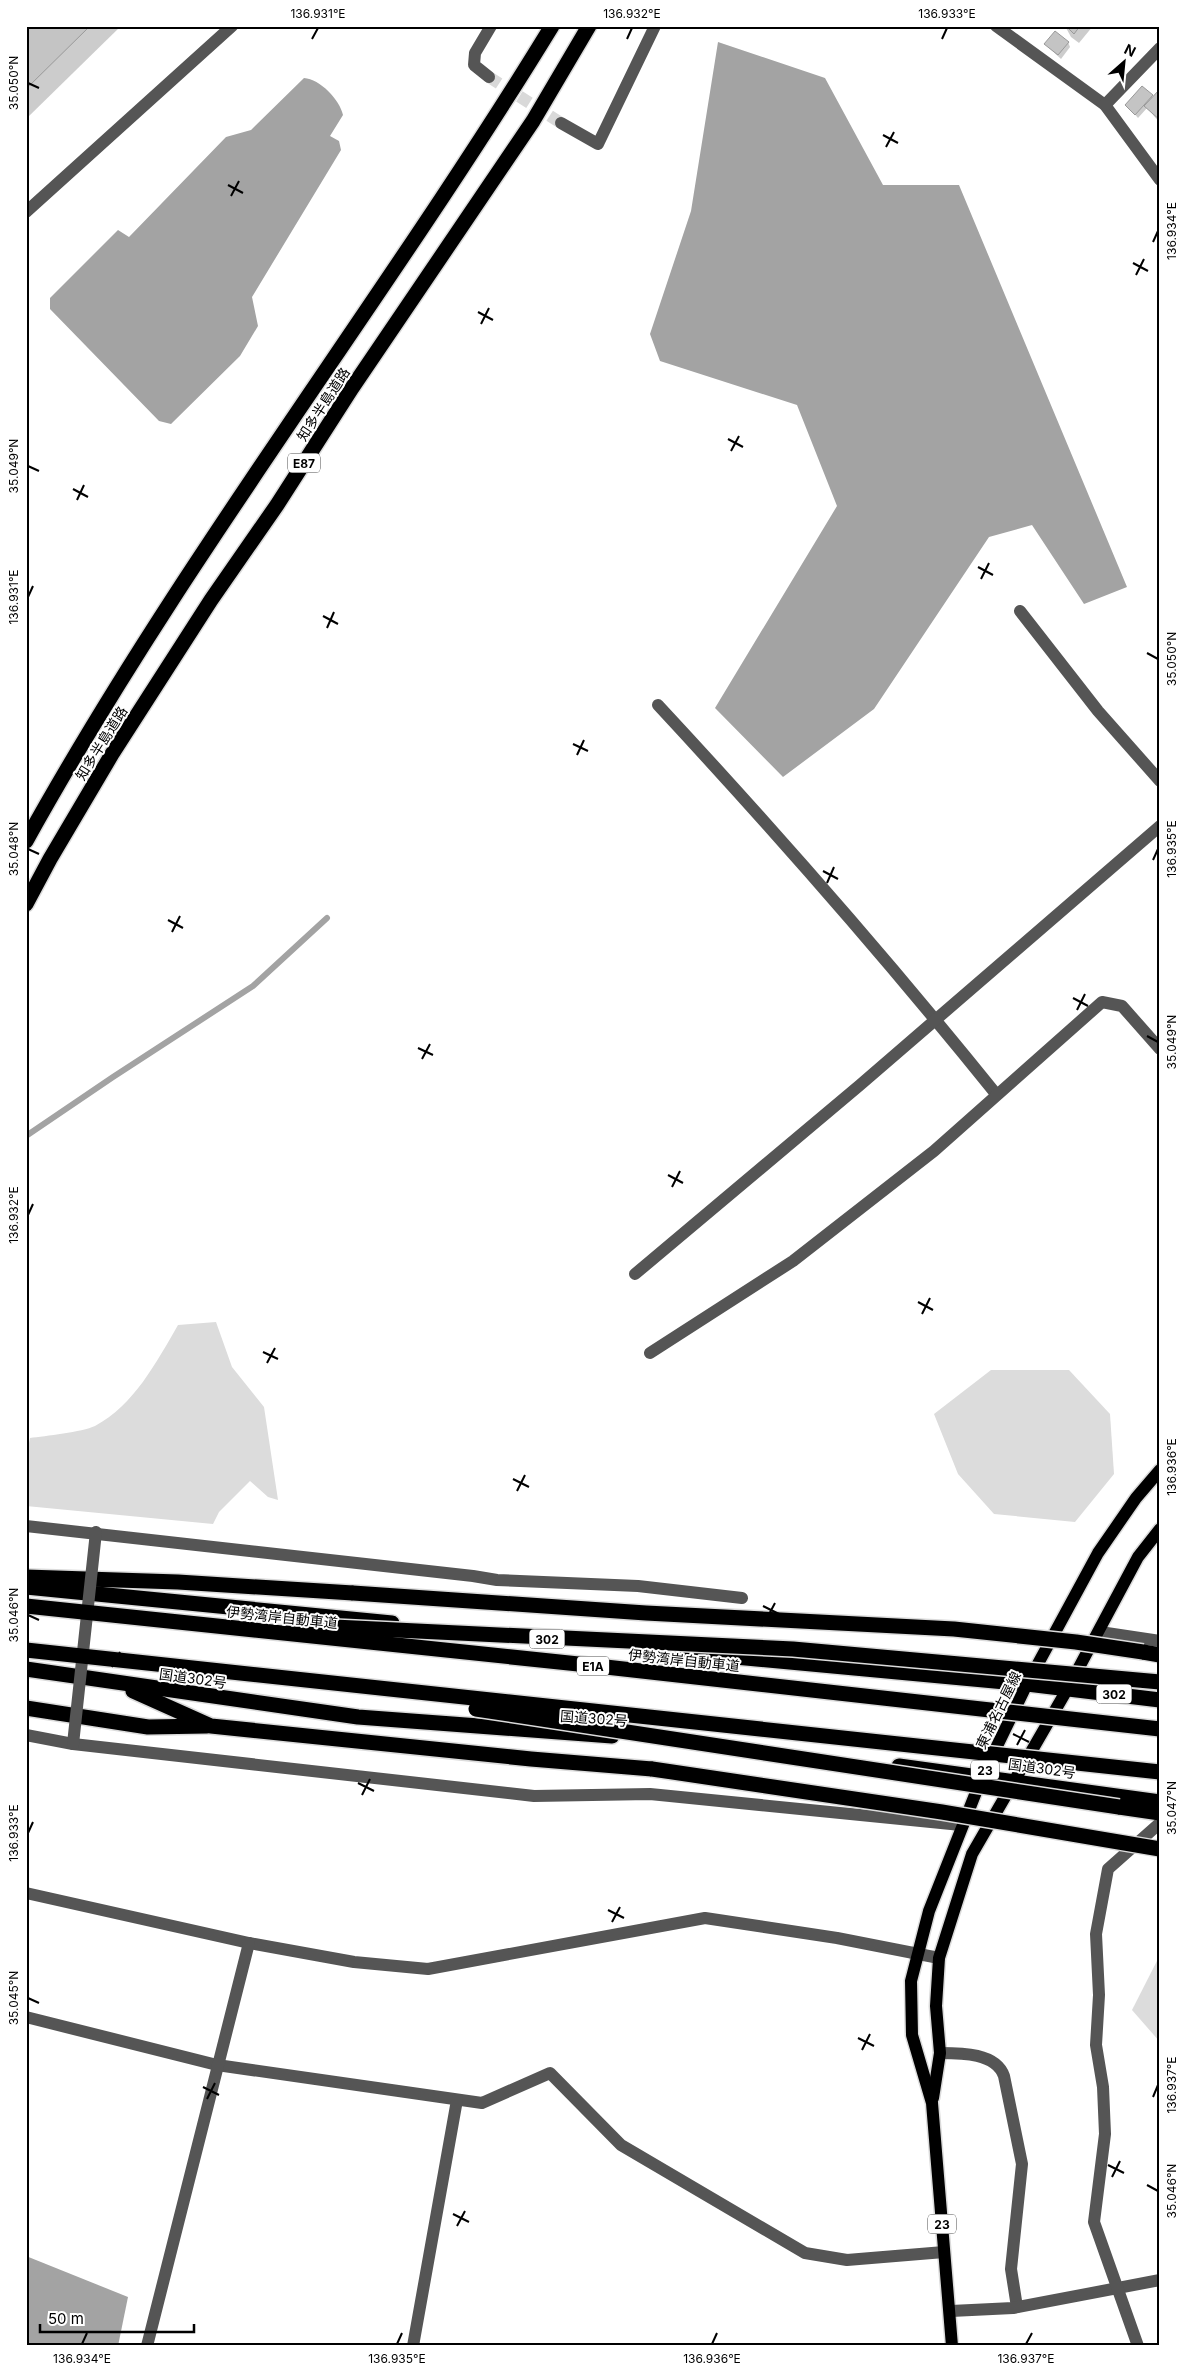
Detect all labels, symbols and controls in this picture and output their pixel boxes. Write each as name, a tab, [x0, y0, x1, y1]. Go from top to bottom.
text: 136.931°E	[290, 6, 346, 21]
text: 136.932°E	[603, 6, 661, 21]
text: 136.933°E	[918, 6, 976, 21]
north arrow	[1098, 38, 1148, 88]
text: N	[1122, 40, 1139, 60]
text: 35.050°N	[6, 56, 21, 110]
text: 136.934°E	[1164, 202, 1179, 260]
street label: 知多半島道路	[293, 364, 353, 444]
text: 35.049°N	[6, 439, 21, 493]
road number: E87	[288, 453, 320, 472]
text: 136.931°E	[6, 569, 21, 625]
text: 35.050°N	[1164, 632, 1179, 686]
street label: 知多半島道路	[72, 703, 130, 783]
text: 136.935°E	[1164, 820, 1179, 878]
text: 35.048°N	[6, 822, 21, 876]
text: 35.049°N	[1164, 1015, 1179, 1069]
text: 136.932°E	[6, 1186, 21, 1244]
text: 136.936°E	[1164, 1438, 1179, 1496]
text: 35.046°N	[6, 1588, 21, 1642]
street label: 伊勢湾岸自動車道	[225, 1603, 339, 1631]
road number: 302	[530, 1630, 564, 1648]
street label: 伊勢湾岸自動車道	[627, 1646, 741, 1674]
road number: E1A	[577, 1656, 609, 1675]
street label: 国道302号	[158, 1665, 228, 1691]
street label: 東浦名古屋線	[972, 1669, 1024, 1751]
road number: 302	[1096, 1685, 1132, 1704]
street label: 国道302号	[559, 1707, 629, 1729]
street label: 国道302号	[1007, 1755, 1077, 1781]
road number: 23	[971, 1760, 999, 1780]
text: 35.047°N	[1164, 1781, 1179, 1835]
text: 136.933°E	[6, 1804, 21, 1862]
text: 35.045°N	[6, 1971, 21, 2025]
text: 136.937°E	[1164, 2056, 1179, 2114]
text: 35.046°N	[1164, 2164, 1179, 2218]
road number: 23	[928, 2214, 956, 2234]
scale bar	[40, 2302, 194, 2334]
text: 50 m	[48, 2309, 84, 2328]
text: 136.934°E	[53, 2351, 111, 2366]
text: 136.935°E	[368, 2351, 426, 2366]
text: 136.936°E	[683, 2351, 741, 2366]
text: 136.937°E	[997, 2351, 1055, 2366]

